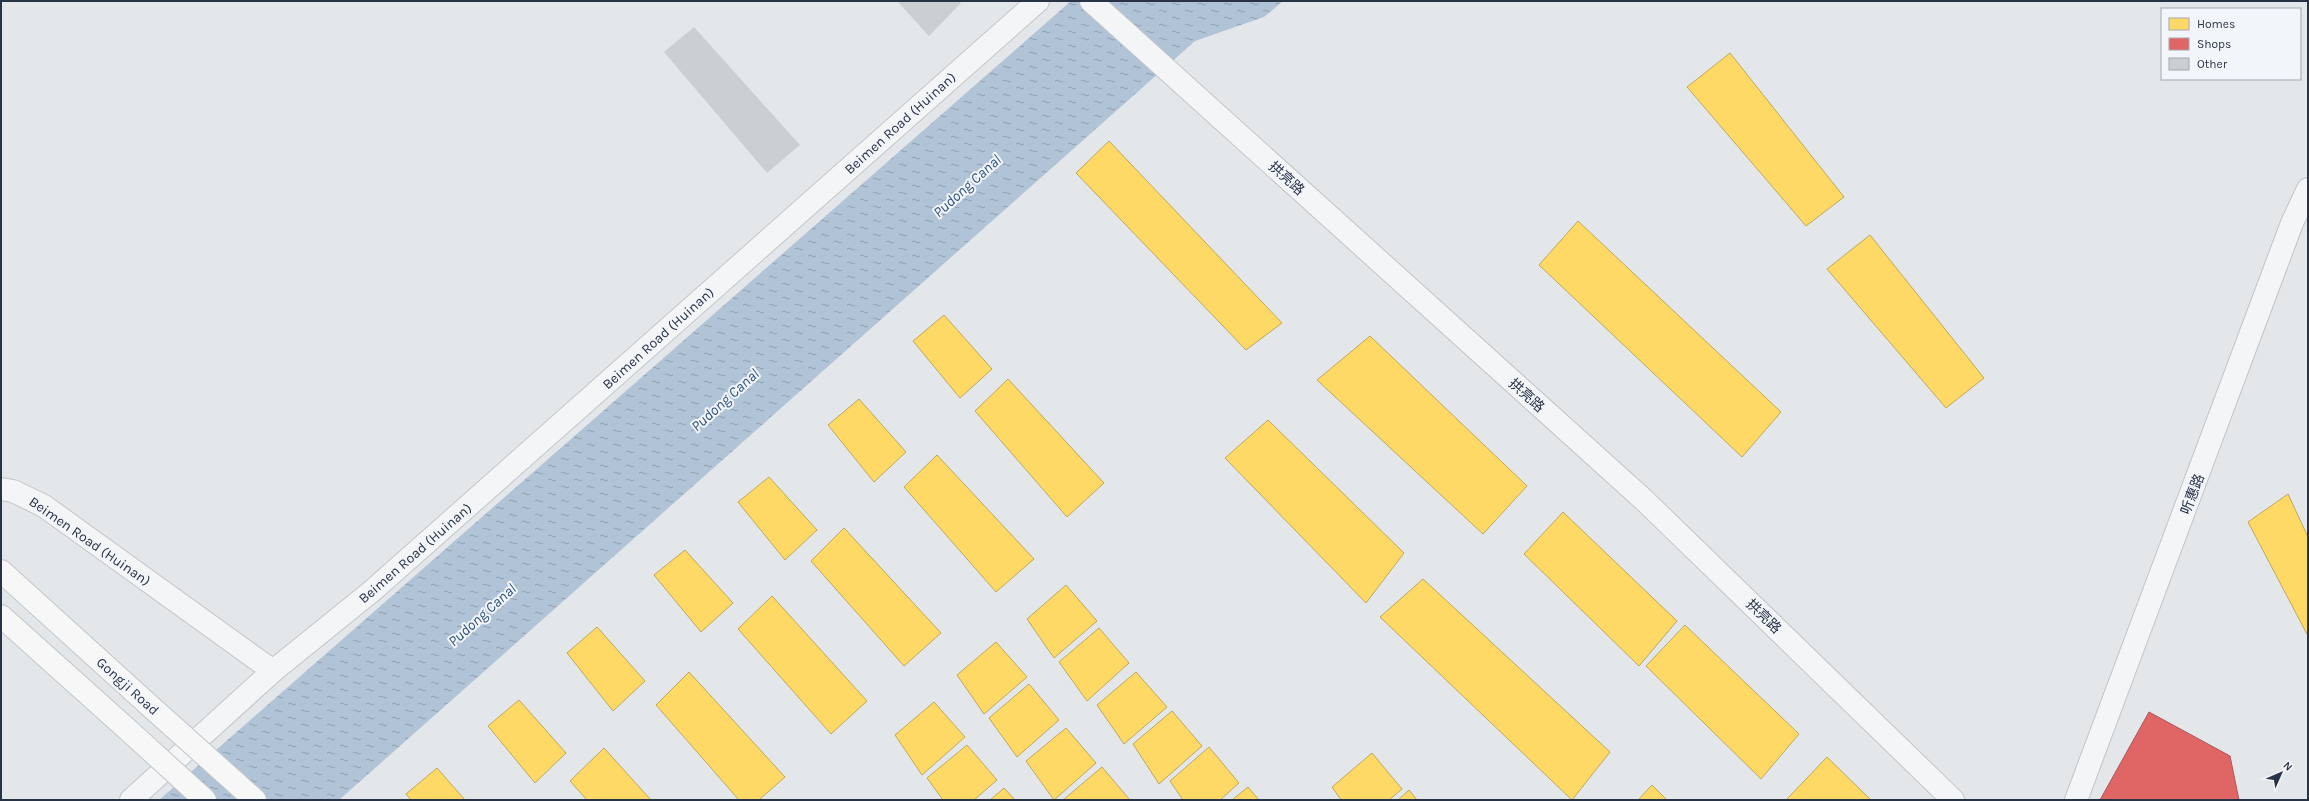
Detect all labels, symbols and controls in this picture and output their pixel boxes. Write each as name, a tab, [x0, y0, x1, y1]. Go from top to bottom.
legend	[2161, 8, 2301, 80]
text: Homes	[2197, 17, 2235, 31]
text: Shops	[2197, 37, 2231, 51]
text: Other	[2197, 57, 2228, 71]
street label: Beimen Road (Huinan)	[841, 69, 960, 178]
water label: Pudong Canal	[929, 151, 1005, 221]
street label: 拱亮路	[1265, 158, 1308, 199]
street label: Beimen Road (Huinan)	[599, 284, 718, 393]
water label: Pudong Canal	[687, 365, 763, 435]
street label: 拱亮路	[1505, 375, 1548, 416]
street label: 听惠路	[2177, 472, 2208, 517]
street label: Beimen Road (Huinan)	[26, 493, 154, 590]
street label: Beimen Road (Huinan)	[355, 500, 475, 607]
water label: Pudong Canal	[444, 580, 520, 650]
street label: 拱亮路	[1743, 596, 1785, 637]
street label: Gongji Road	[93, 654, 162, 719]
north arrow	[2261, 753, 2301, 793]
text: N	[2280, 759, 2295, 774]

